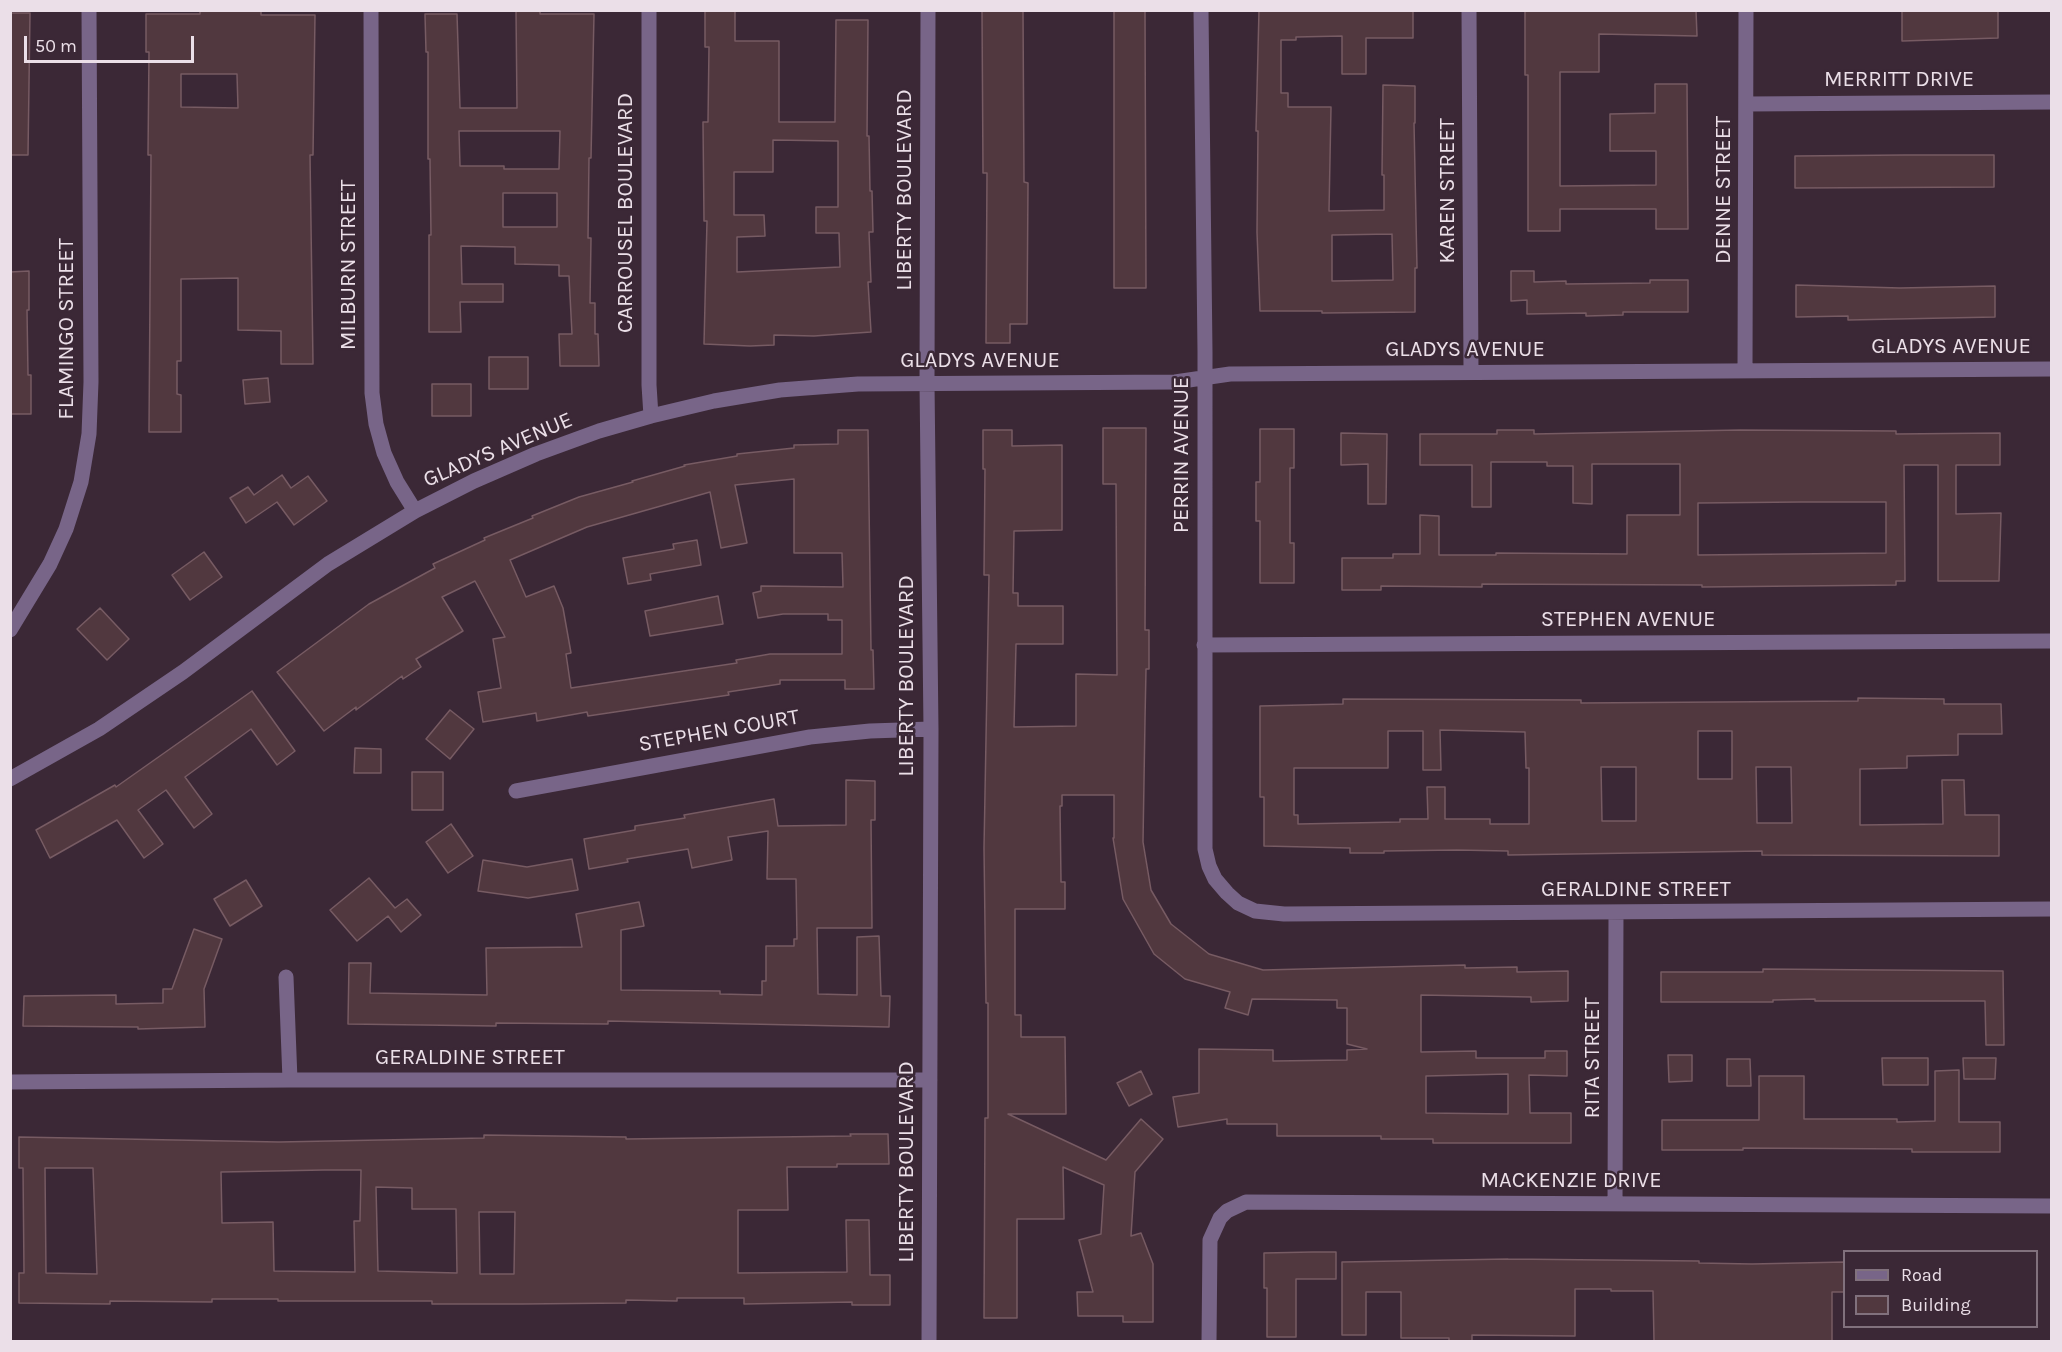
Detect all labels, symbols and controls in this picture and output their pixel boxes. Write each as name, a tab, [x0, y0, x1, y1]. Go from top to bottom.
scale bar	[27, 24, 196, 62]
text: 50 m	[35, 35, 77, 57]
street label: MERRITT DRIVE	[1824, 67, 1974, 93]
street label: LIBERTY BOULEVARD	[892, 89, 918, 291]
street label: CARROUSEL BOULEVARD	[613, 93, 639, 333]
street label: DENNE STREET	[1711, 116, 1737, 264]
street label: KAREN STREET	[1435, 118, 1461, 264]
street label: MILBURN STREET	[336, 180, 362, 350]
street label: FLAMINGO STREET	[54, 238, 80, 420]
street label: GLADYS AVENUE	[1871, 334, 2031, 360]
street label: GLADYS AVENUE	[1385, 337, 1545, 363]
street label: GLADYS AVENUE	[900, 348, 1060, 374]
street label: PERRIN AVENUE	[1169, 377, 1195, 533]
street label: GLADYS AVENUE	[419, 407, 577, 493]
street label: LIBERTY BOULEVARD	[894, 575, 920, 777]
street label: STEPHEN AVENUE	[1541, 607, 1715, 633]
street label: STEPHEN COURT	[637, 704, 801, 758]
street label: GERALDINE STREET	[1541, 877, 1731, 903]
street label: RITA STREET	[1580, 997, 1606, 1119]
street label: GERALDINE STREET	[375, 1045, 565, 1071]
street label: LIBERTY BOULEVARD	[894, 1061, 920, 1263]
street label: MACKENZIE DRIVE	[1480, 1168, 1662, 1194]
legend	[1843, 1250, 2038, 1328]
text: Road	[1901, 1264, 1942, 1286]
text: Building	[1901, 1294, 1971, 1316]

